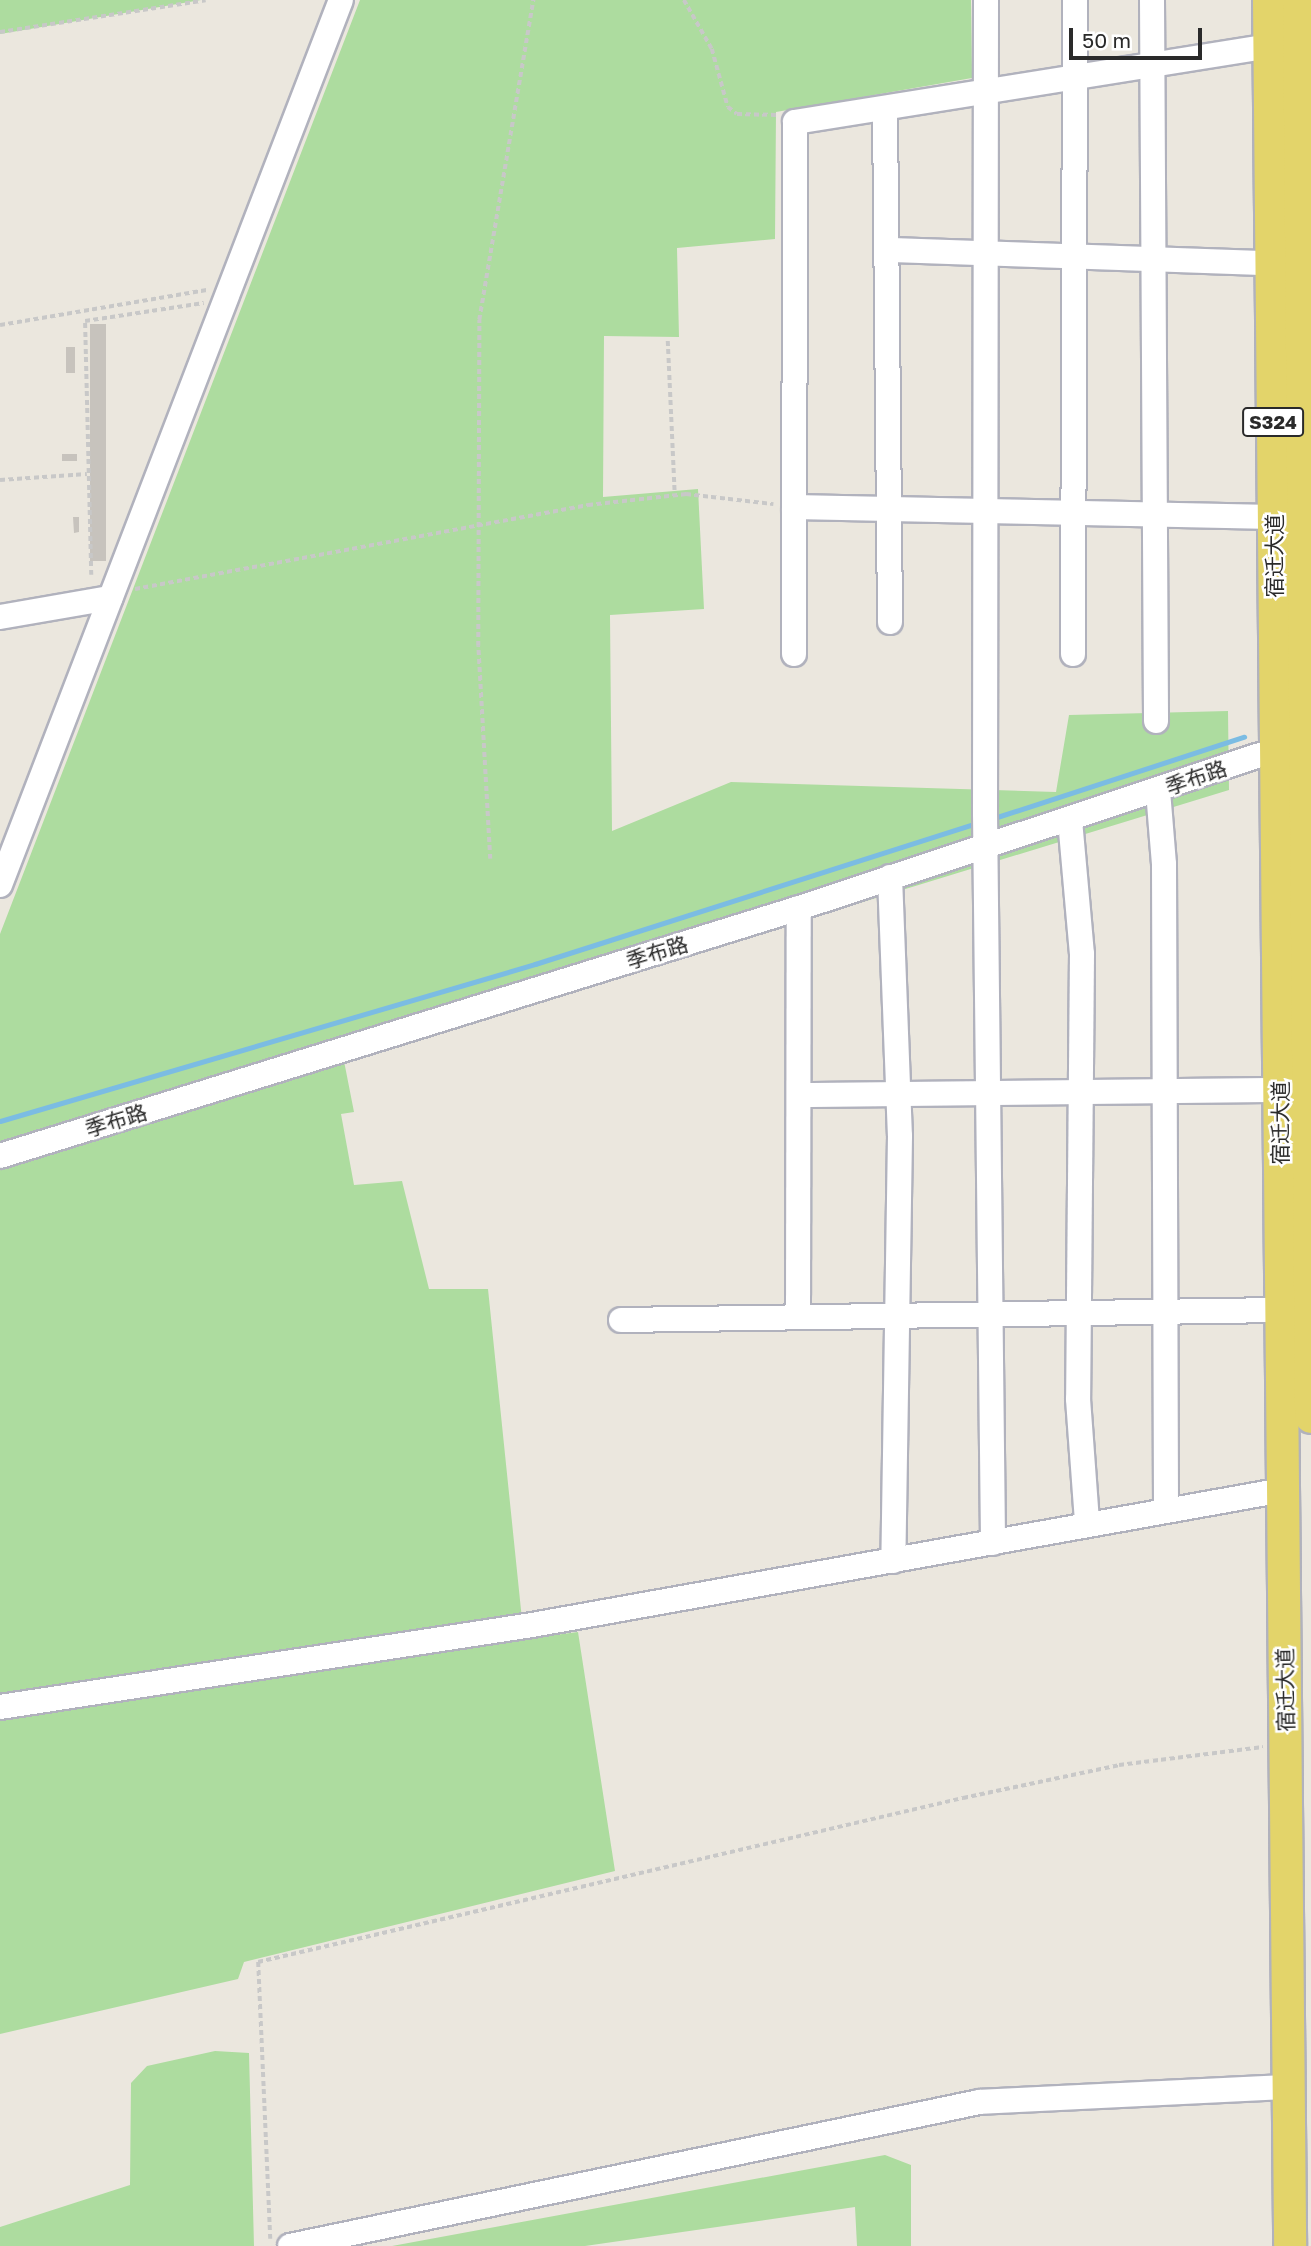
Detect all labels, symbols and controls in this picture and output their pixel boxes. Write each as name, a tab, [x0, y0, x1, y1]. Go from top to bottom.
scale bar	[1073, 14, 1206, 58]
text: 50 m	[1082, 27, 1131, 53]
road number: S324	[1242, 406, 1304, 438]
street label: 宿迁大道	[1261, 514, 1287, 598]
street label: 季布路	[1162, 755, 1230, 799]
street label: 季布路	[623, 931, 691, 973]
street label: 宿迁大道	[1267, 1081, 1293, 1165]
street label: 季布路	[82, 1099, 150, 1141]
street label: 宿迁大道	[1272, 1648, 1298, 1732]

